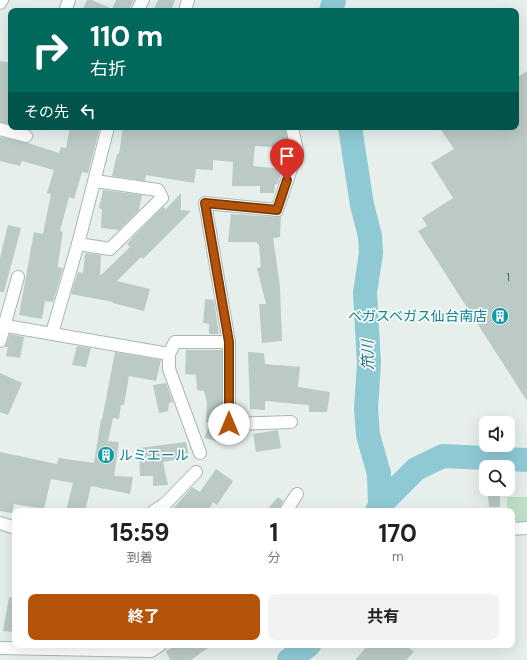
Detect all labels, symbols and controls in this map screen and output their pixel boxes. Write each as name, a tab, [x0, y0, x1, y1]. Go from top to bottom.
text: 110 m	[90, 18, 163, 55]
icon: right	[24, 24, 76, 76]
text: 右折	[90, 57, 126, 81]
icon: left	[77, 100, 99, 122]
text: その先	[24, 102, 69, 122]
pin	[270, 139, 304, 180]
icon: arrive	[276, 145, 298, 167]
house number: 1	[506, 269, 510, 285]
building icon: ベガスベガス仙台南店	[490, 306, 510, 326]
place label: ベガスベガス仙台南店	[348, 307, 487, 325]
water label: 笊川	[358, 338, 378, 370]
position arrow	[208, 403, 250, 445]
map controls	[479, 416, 515, 496]
button: sound	[479, 416, 515, 452]
building icon: ルミエール	[96, 445, 116, 465]
place label: ルミエール	[119, 446, 189, 464]
button: search	[479, 460, 515, 496]
text: 15:59	[110, 517, 169, 548]
text: 1	[270, 517, 278, 548]
text: 170	[379, 518, 417, 549]
text: m	[392, 548, 404, 565]
text: 到着	[127, 549, 153, 566]
text: 分	[267, 549, 280, 566]
button: 終了	[28, 594, 260, 640]
button: 共有	[268, 594, 499, 640]

